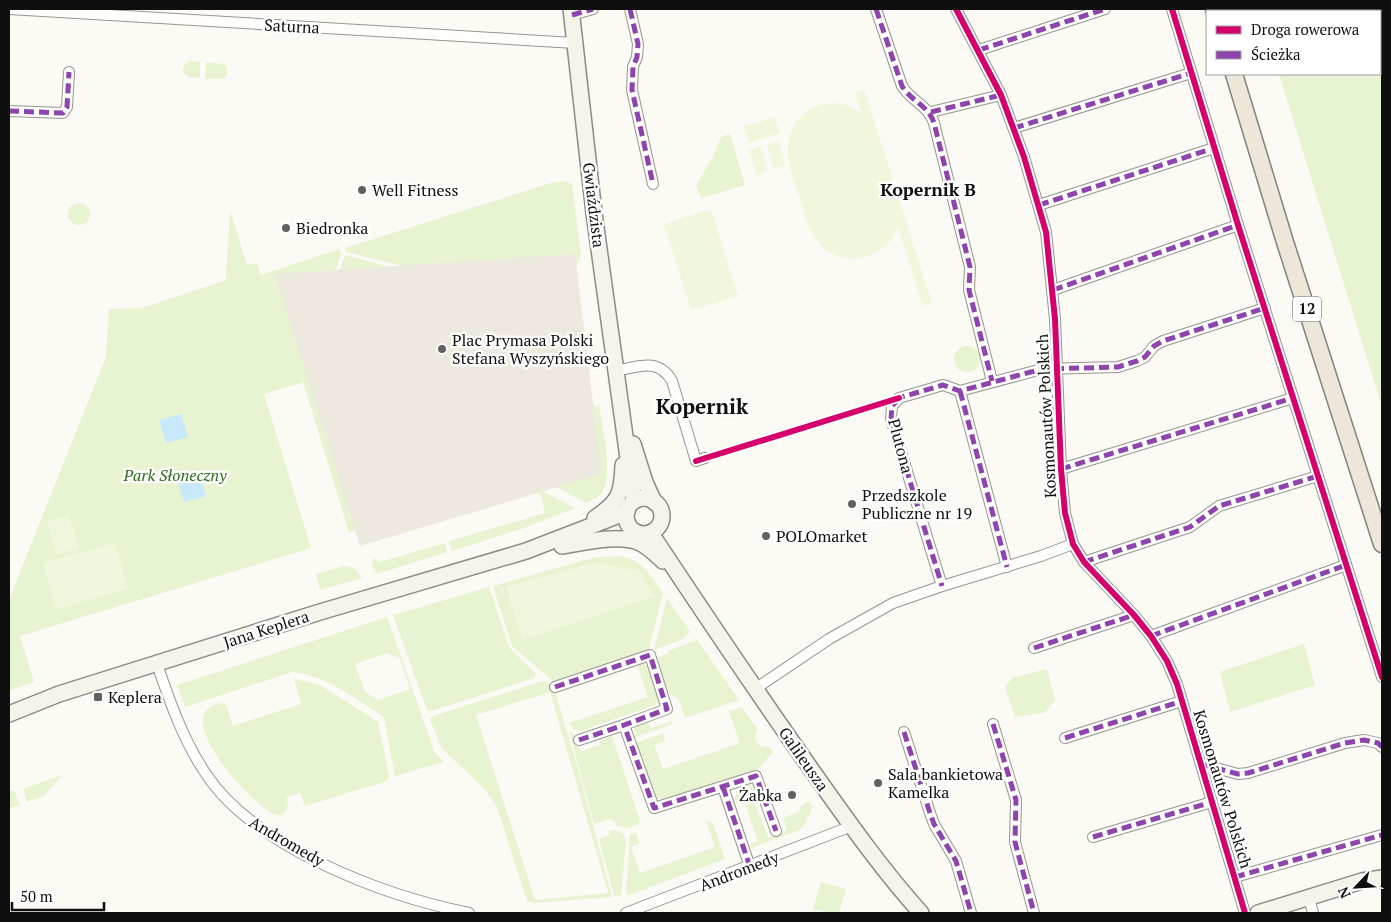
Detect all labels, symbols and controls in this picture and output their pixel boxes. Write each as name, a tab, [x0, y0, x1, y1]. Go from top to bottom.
legend	[1206, 10, 1381, 75]
street label: Saturna	[264, 14, 320, 38]
text: Droga rowerowa	[1251, 19, 1360, 39]
text: Ścieżka	[1251, 44, 1301, 64]
street label: Gwiaździsta	[578, 161, 610, 249]
district label: Kopernik B	[880, 177, 976, 201]
place label: Well Fitness	[372, 179, 458, 201]
marker: Well Fitness	[356, 184, 368, 196]
place label: Biedronka	[296, 217, 368, 239]
marker: Biedronka	[280, 222, 292, 234]
road number: 12	[1293, 296, 1321, 322]
place label: Plac Prymasa Polski Stefana Wyszyńskiego	[452, 329, 609, 369]
street label: Kosmonautów Polskich	[1031, 333, 1061, 499]
marker: Plac Prymasa Polski Stefana Wyszyńskiego	[436, 343, 448, 355]
district label: Kopernik	[656, 392, 749, 420]
street label: Plutona	[883, 416, 919, 476]
park label: Park Słoneczny	[123, 464, 227, 486]
place label: Przedszkole Publiczne nr 19	[862, 484, 972, 524]
marker: Przedszkole Publiczne nr 19	[846, 498, 858, 510]
place label: POLOmarket	[776, 525, 868, 547]
marker: POLOmarket	[760, 530, 772, 542]
street label: Jana Keplera	[220, 605, 312, 653]
place label: Keplera	[108, 686, 162, 708]
marker: Keplera	[92, 691, 104, 703]
street label: Kosmonautów Polskich	[1188, 707, 1258, 871]
street label: Galileusza	[774, 723, 834, 795]
place label: Sala bankietowa Kamelka	[888, 763, 1003, 803]
marker: Sala bankietowa Kamelka	[872, 777, 884, 789]
place label: Żabka	[739, 784, 782, 806]
marker: Żabka	[786, 789, 798, 801]
street label: Andromedy	[246, 811, 329, 872]
street label: Andromedy	[696, 846, 783, 896]
north arrow	[1331, 862, 1381, 912]
scale bar	[12, 880, 105, 912]
text: N	[1333, 884, 1355, 902]
text: 50 m	[20, 886, 53, 906]

